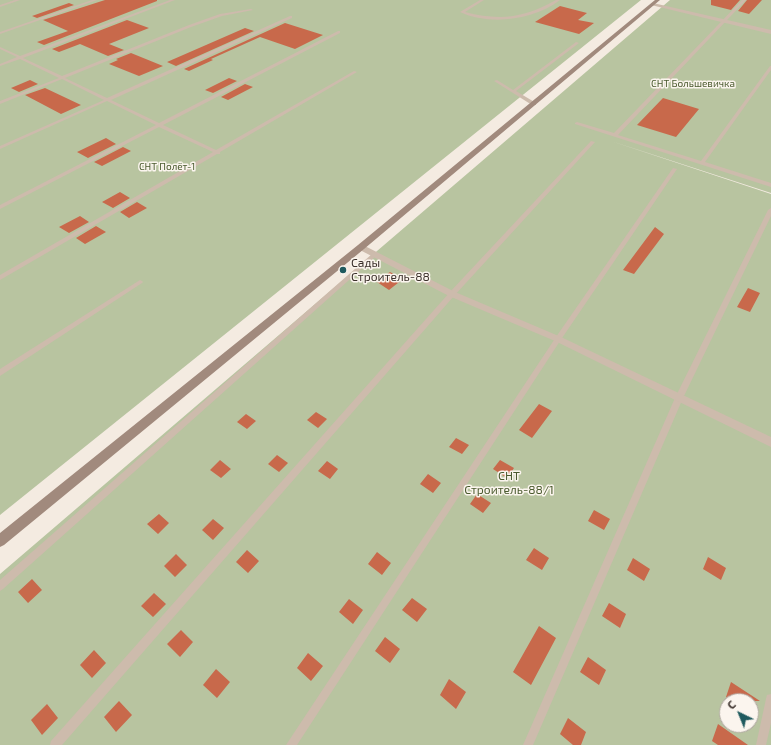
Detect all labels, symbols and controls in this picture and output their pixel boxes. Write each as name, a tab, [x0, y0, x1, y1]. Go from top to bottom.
park label: СНТ Большевичка	[651, 78, 735, 90]
park label: СНТ Полёт-1	[139, 161, 195, 173]
place label: Сады Строитель-88	[351, 256, 430, 284]
marker: Сады Строитель-88	[338, 265, 348, 275]
park label: СНТ Строитель-88/1	[464, 469, 554, 497]
north arrow	[719, 693, 759, 733]
text: С	[724, 698, 738, 712]

